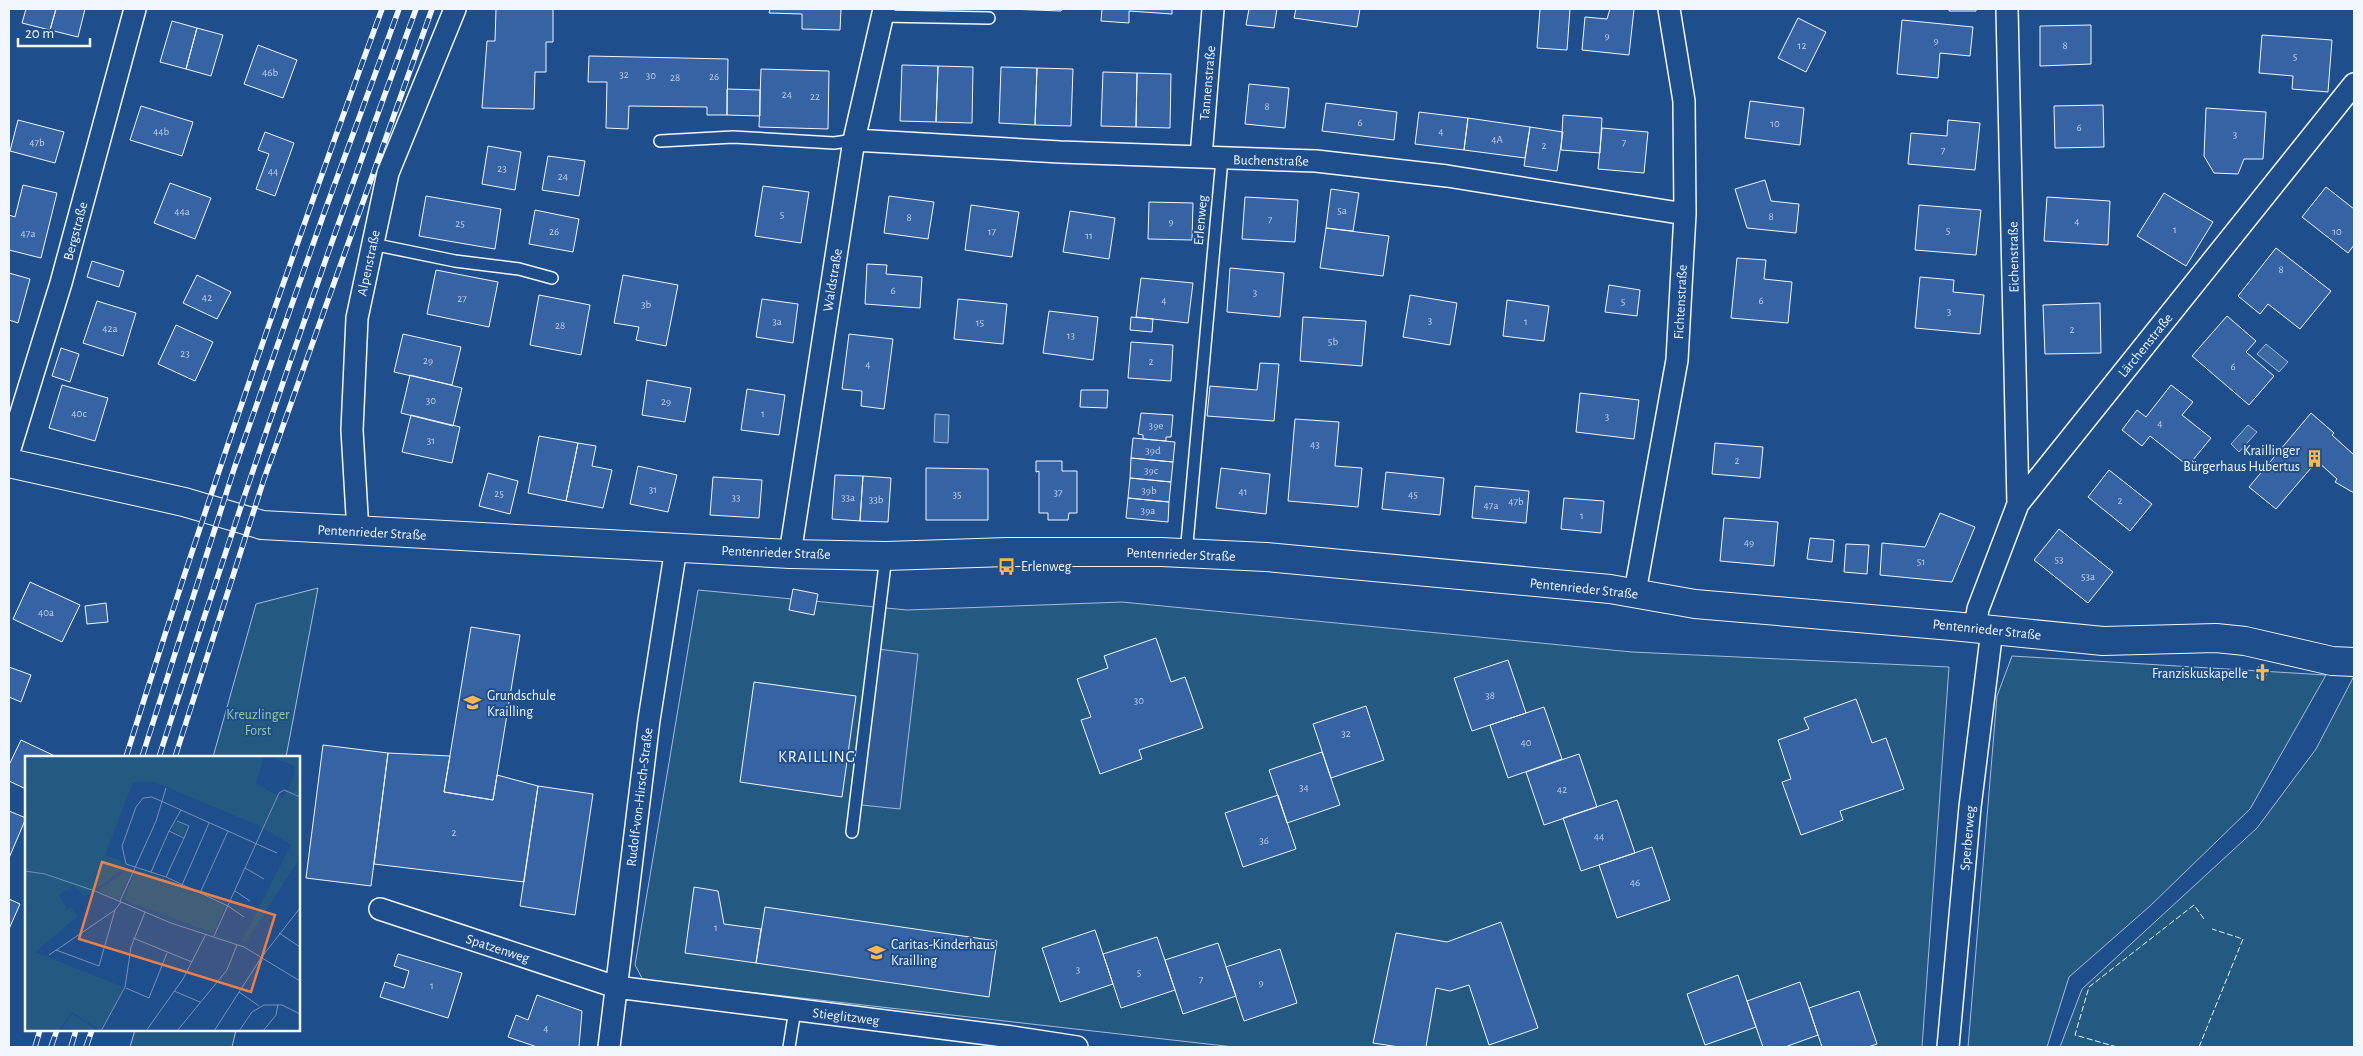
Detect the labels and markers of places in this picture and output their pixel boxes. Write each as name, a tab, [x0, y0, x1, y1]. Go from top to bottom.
place label: Kraillinger Bürgerhaus Hubertus	[2183, 444, 2300, 474]
building icon: Kraillinger Bürgerhaus Hubertus	[2304, 448, 2324, 468]
bus stop icon: Erlenweg	[997, 556, 1017, 576]
place label: Erlenweg	[1021, 560, 1072, 574]
church icon: Franziskuskapelle	[2252, 663, 2272, 683]
place label: Franziskuskapelle	[2152, 667, 2248, 681]
place label: Grundschule Krailling	[487, 689, 556, 719]
school or university icon: Grundschule Krailling	[463, 693, 483, 713]
place label: Caritas-Kinderhaus Krailling	[891, 938, 995, 968]
school or university icon: Caritas-Kinderhaus Krailling	[867, 942, 887, 962]

